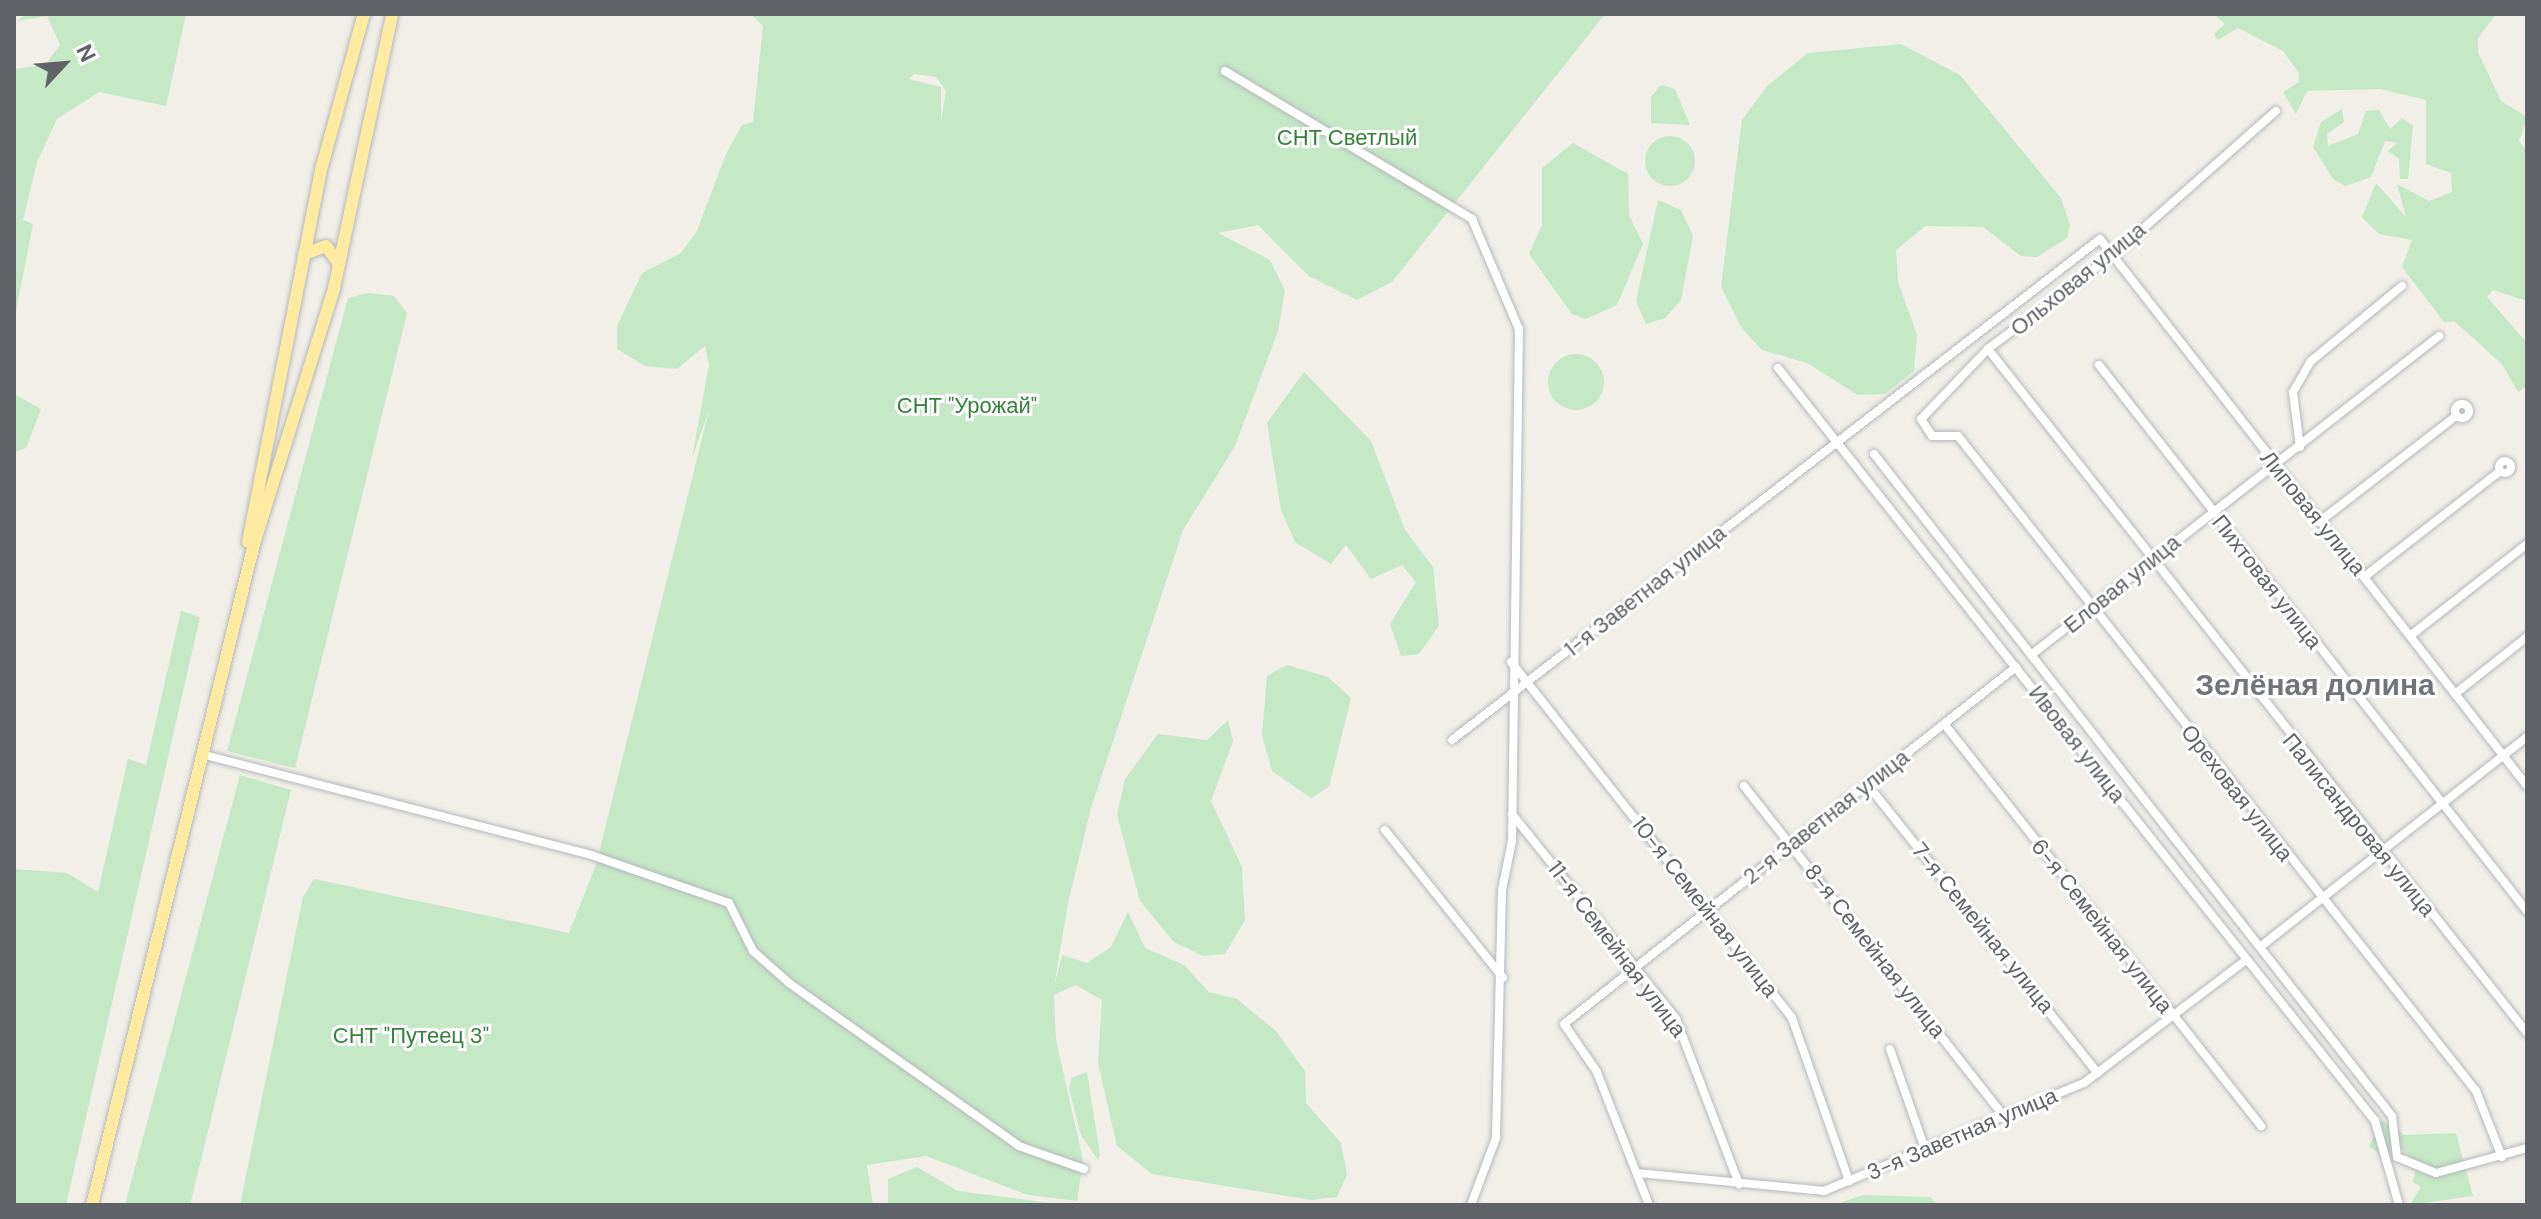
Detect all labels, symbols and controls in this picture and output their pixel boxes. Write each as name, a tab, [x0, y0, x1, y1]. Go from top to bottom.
north arrow	[24, 24, 104, 104]
text: N	[69, 40, 103, 67]
park label: СНТ Светлый	[1277, 125, 1417, 151]
street label: Ольховая улица	[2005, 216, 2151, 342]
park label: СНТ "Урожай"	[897, 393, 1037, 419]
street label: Липовая улица	[2255, 445, 2371, 581]
street label: Пихтовая улица	[2206, 510, 2328, 654]
street label: 1-я Заветная улица	[1559, 520, 1731, 662]
street label: Еловая улица	[2059, 529, 2185, 639]
district label: Зелёная долина	[2195, 667, 2435, 703]
street label: Ивовая улица	[2023, 680, 2131, 808]
street label: Ореховая улица	[2175, 719, 2299, 867]
street label: Палисандровая улица	[2277, 728, 2441, 922]
street label: 2-я Заветная улица	[1738, 744, 1914, 890]
street label: 10-я Семейная улица	[1626, 811, 1784, 1003]
street label: 6-я Семейная улица	[2026, 834, 2178, 1018]
street label: 7-я Семейная улица	[1906, 838, 2060, 1018]
street label: 11-я Семейная улица	[1542, 856, 1692, 1042]
street label: 8-я Семейная улица	[1799, 859, 1951, 1043]
park label: СНТ "Путеец 3"	[333, 1023, 489, 1049]
street label: 3-я Заветная улица	[1863, 1082, 2061, 1186]

